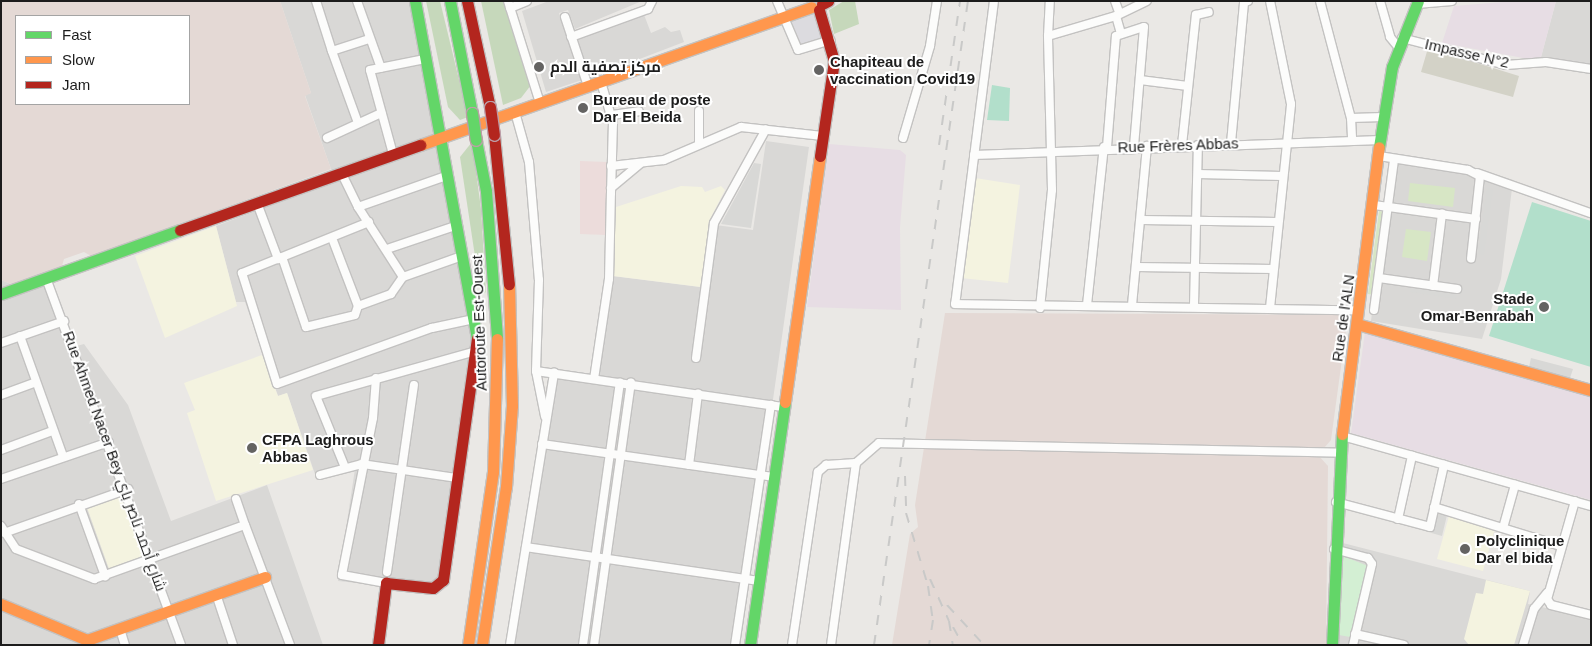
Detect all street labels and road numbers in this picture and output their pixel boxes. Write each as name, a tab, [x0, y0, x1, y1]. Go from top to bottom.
street label: Impasse N°2	[1423, 35, 1511, 71]
street label: Rue Frères Abbas	[1117, 134, 1239, 156]
street label: Autoroute Est-Ouest	[468, 255, 490, 391]
street label: Rue de l'ALN	[1328, 273, 1358, 363]
street label: Rue Ahmed Nacer Bey شارع أحمد ناصر باي	[59, 328, 171, 594]

